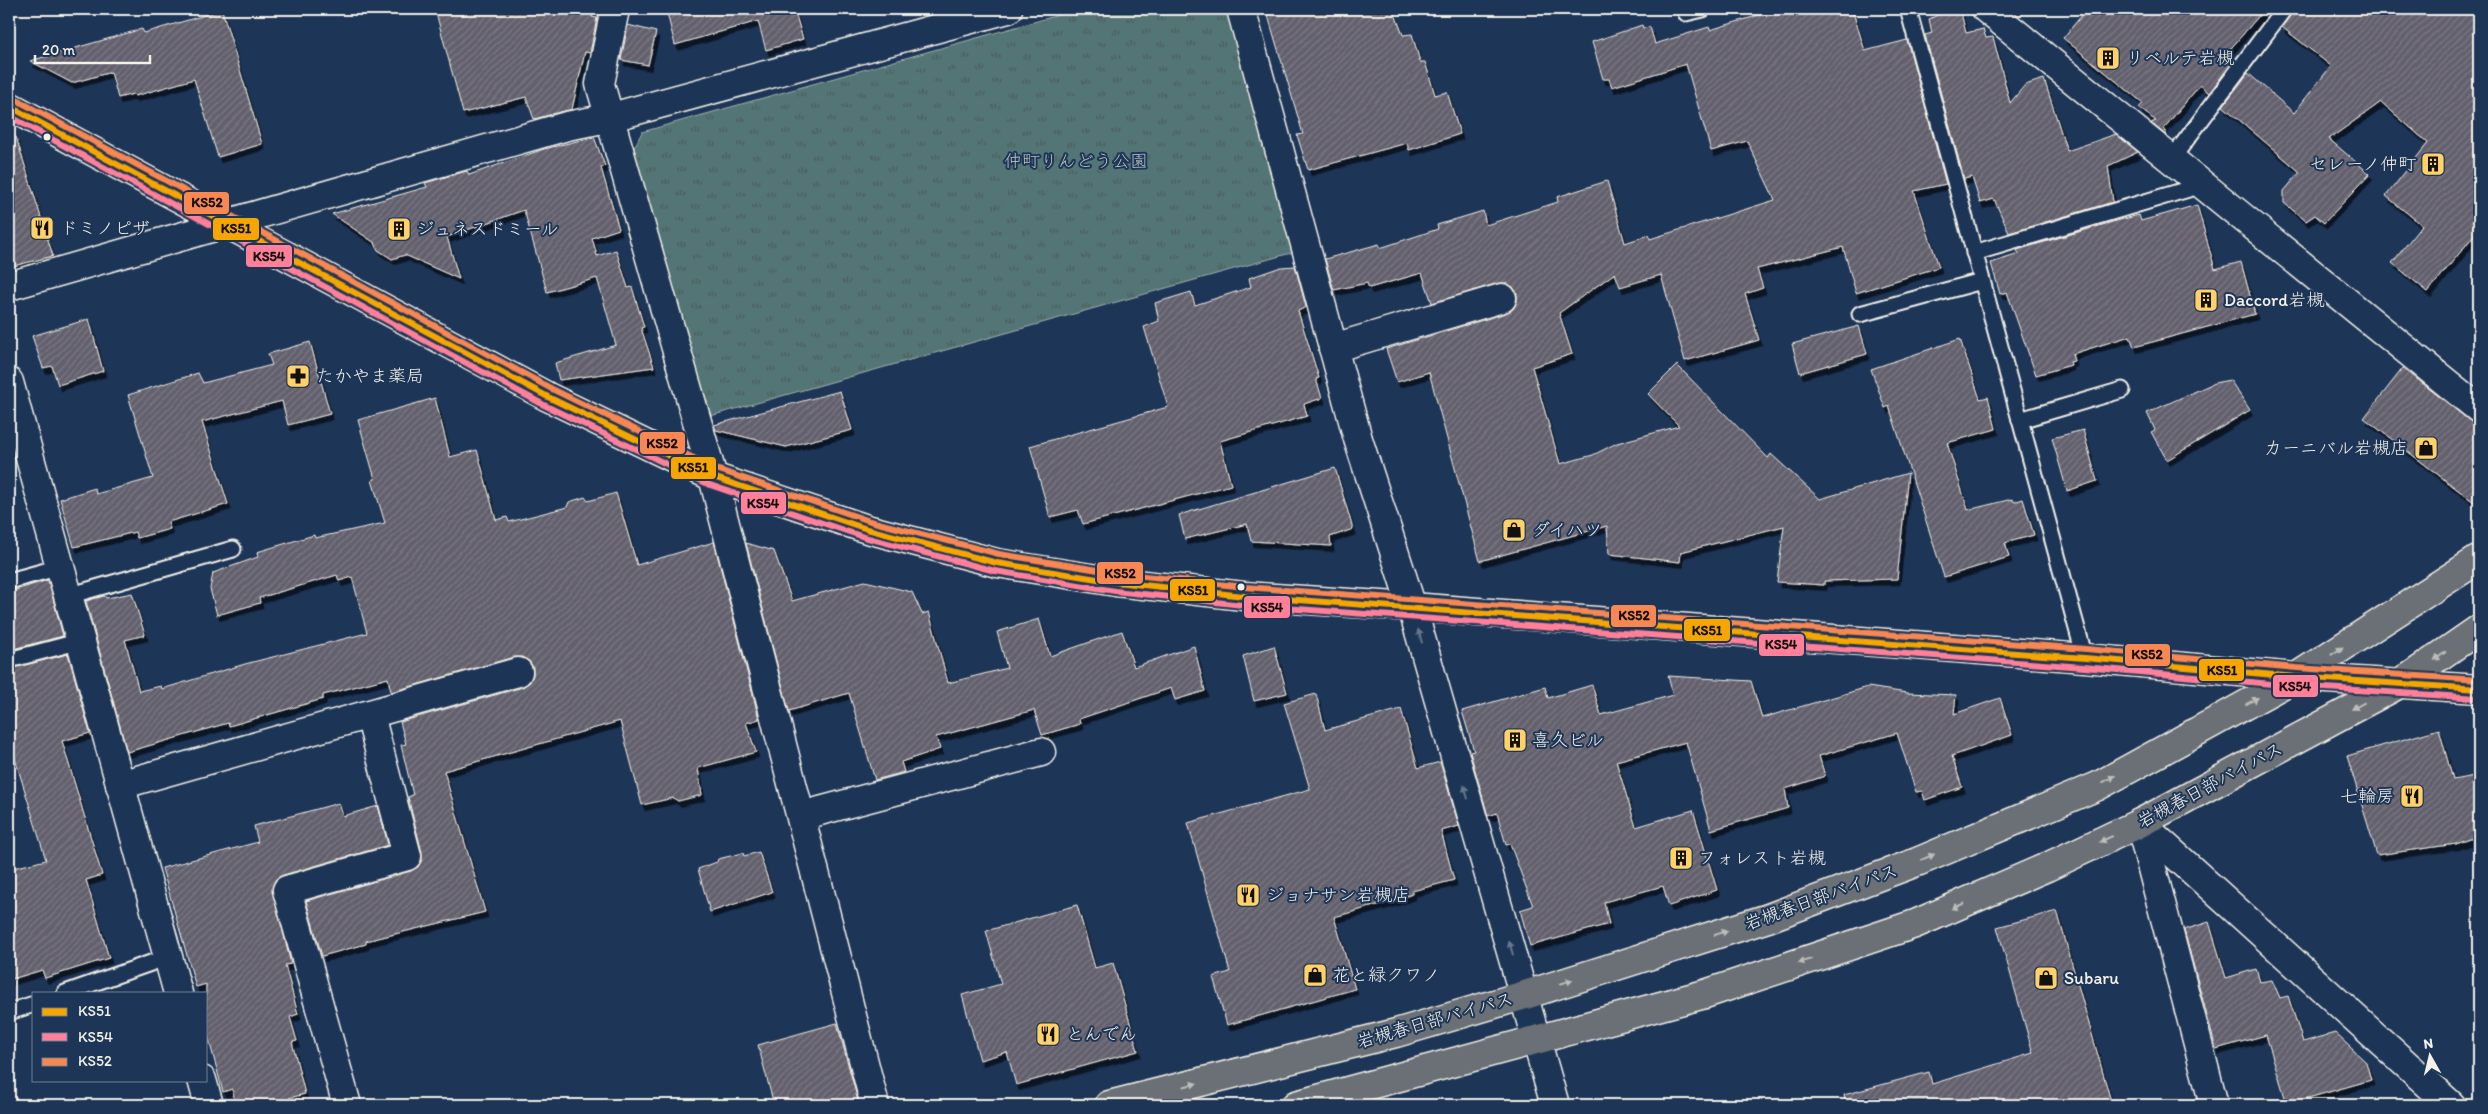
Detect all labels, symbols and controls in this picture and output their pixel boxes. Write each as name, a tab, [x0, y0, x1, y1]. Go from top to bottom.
scale bar	[35, 32, 150, 64]
text: 20 m	[42, 41, 76, 59]
building icon: リベルテ岩槻	[2095, 45, 2121, 71]
place label: リベルテ岩槻	[2126, 47, 2234, 69]
unlabelled marker	[42, 132, 52, 142]
park label: 仲町りんどう公園	[1004, 150, 1148, 172]
building icon: セレーノ仲町	[2420, 151, 2446, 177]
place label: セレーノ仲町	[2309, 153, 2416, 175]
line badge: KS52	[183, 191, 230, 215]
text: KS52	[191, 194, 223, 211]
restaurant icon: ドミノピザ	[29, 215, 55, 241]
building icon: ジュネスドミール	[386, 216, 412, 242]
place label: ドミノピザ	[60, 217, 150, 239]
line badge: KS51	[212, 217, 260, 241]
place label: ジュネスドミール	[416, 218, 559, 240]
text: KS51	[221, 220, 252, 237]
line badge: KS54	[245, 244, 293, 268]
text: KS54	[253, 248, 286, 265]
building icon: Daccord岩槻	[2193, 287, 2219, 313]
place label: Daccord岩槻	[2224, 289, 2324, 311]
pharmacy icon: たかやま薬局	[285, 363, 311, 389]
place label: たかやま薬局	[316, 365, 424, 387]
line badge: KS52	[639, 431, 686, 455]
text: KS52	[646, 435, 678, 452]
shop icon: カーニバル岩槻店	[2413, 435, 2439, 461]
place label: カーニバル岩槻店	[2264, 437, 2408, 459]
line badge: KS51	[670, 456, 717, 480]
text: KS51	[678, 459, 709, 476]
line badge: KS54	[740, 491, 787, 515]
text: KS54	[747, 495, 780, 512]
shop icon: ダイハツ	[1501, 517, 1527, 543]
place label: ダイハツ	[1532, 519, 1602, 541]
line badge: KS52	[1096, 561, 1144, 585]
text: KS52	[1104, 565, 1136, 582]
line badge: KS51	[1169, 578, 1216, 602]
text: KS51	[1178, 582, 1209, 599]
unlabelled marker	[1236, 582, 1246, 592]
line badge: KS54	[1243, 595, 1291, 619]
text: KS54	[1251, 599, 1284, 616]
line badge: KS52	[1610, 604, 1657, 628]
text: KS52	[1618, 607, 1650, 624]
line badge: KS51	[1683, 618, 1731, 642]
text: KS51	[1692, 622, 1723, 639]
one-way arrow	[1416, 629, 1424, 644]
line badge: KS54	[1758, 633, 1805, 657]
text: KS54	[1765, 636, 1798, 653]
line badge: KS52	[2124, 643, 2171, 667]
text: KS52	[2131, 646, 2163, 663]
one-way arrow	[2330, 646, 2343, 656]
one-way arrow	[2433, 651, 2447, 661]
line badge: KS51	[2198, 658, 2245, 682]
text: KS51	[2207, 662, 2238, 679]
line badge: KS54	[2272, 674, 2319, 698]
text: KS54	[2279, 678, 2312, 695]
one-way arrow	[2245, 697, 2259, 706]
one-way arrow	[2351, 702, 2365, 710]
building icon: 喜久ビル	[1502, 727, 1528, 753]
place label: 喜久ビル	[1532, 729, 1604, 751]
street label: 岩槻春日部バイパス	[2133, 737, 2287, 833]
one-way arrow	[2103, 775, 2116, 784]
restaurant icon: 七輪房	[2399, 783, 2425, 809]
one-way arrow	[1461, 785, 1469, 800]
place label: 七輪房	[2340, 785, 2394, 807]
one-way arrow	[2099, 836, 2113, 844]
building icon: フォレスト岩槻	[1668, 845, 1694, 871]
place label: フォレスト岩槻	[1698, 847, 1825, 869]
one-way arrow	[1921, 853, 1935, 861]
street label: 岩槻春日部バイパス	[1741, 859, 1901, 935]
restaurant icon: ジョナサン岩槻店	[1235, 882, 1261, 908]
place label: ジョナサン岩槻店	[1266, 884, 1410, 906]
one-way arrow	[1951, 902, 1965, 910]
one-way arrow	[1714, 928, 1729, 936]
one-way arrow	[1507, 941, 1515, 956]
one-way arrow	[1797, 957, 1812, 965]
shop icon: 花と緑クワノ	[1302, 962, 1328, 988]
place label: 花と緑クワノ	[1332, 964, 1440, 986]
shop icon: Subaru	[2033, 965, 2059, 991]
place label: Subaru	[2064, 967, 2119, 989]
one-way arrow	[1559, 978, 1574, 985]
street label: 岩槻春日部バイパス	[1354, 987, 1516, 1053]
legend	[32, 992, 208, 1082]
text: KS51	[78, 1002, 111, 1020]
restaurant icon: とんでん	[1035, 1021, 1061, 1047]
place label: とんでん	[1066, 1023, 1137, 1045]
text: KS54	[78, 1028, 113, 1046]
north arrow	[2406, 1032, 2456, 1082]
text: N	[2422, 1035, 2434, 1053]
text: KS52	[78, 1052, 112, 1070]
one-way arrow	[1183, 1081, 1198, 1089]

